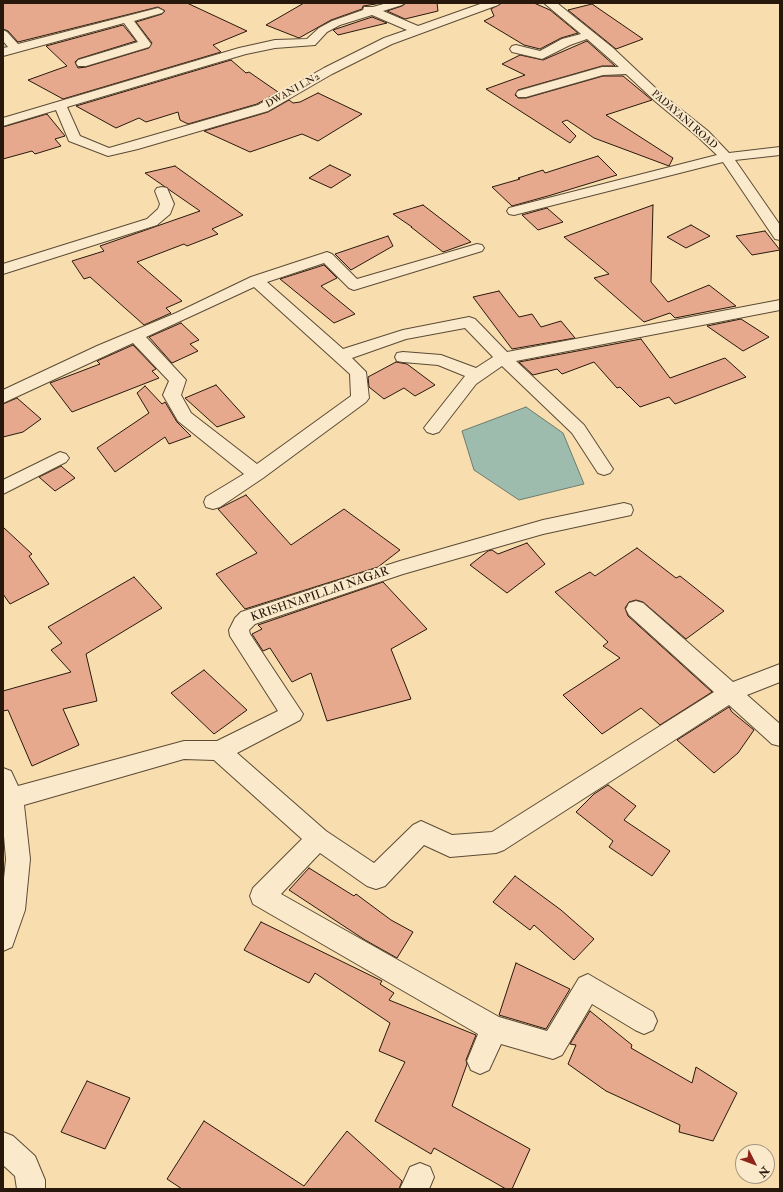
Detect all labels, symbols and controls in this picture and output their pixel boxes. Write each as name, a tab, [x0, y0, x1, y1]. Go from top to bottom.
street label: DWANI LN2	[264, 71, 322, 111]
street label: PADAYANI ROAD	[649, 88, 719, 152]
street label: KRISHNAPILLAI NAGAR	[249, 565, 391, 625]
north arrow	[735, 1144, 775, 1184]
text: N	[755, 1164, 772, 1180]

